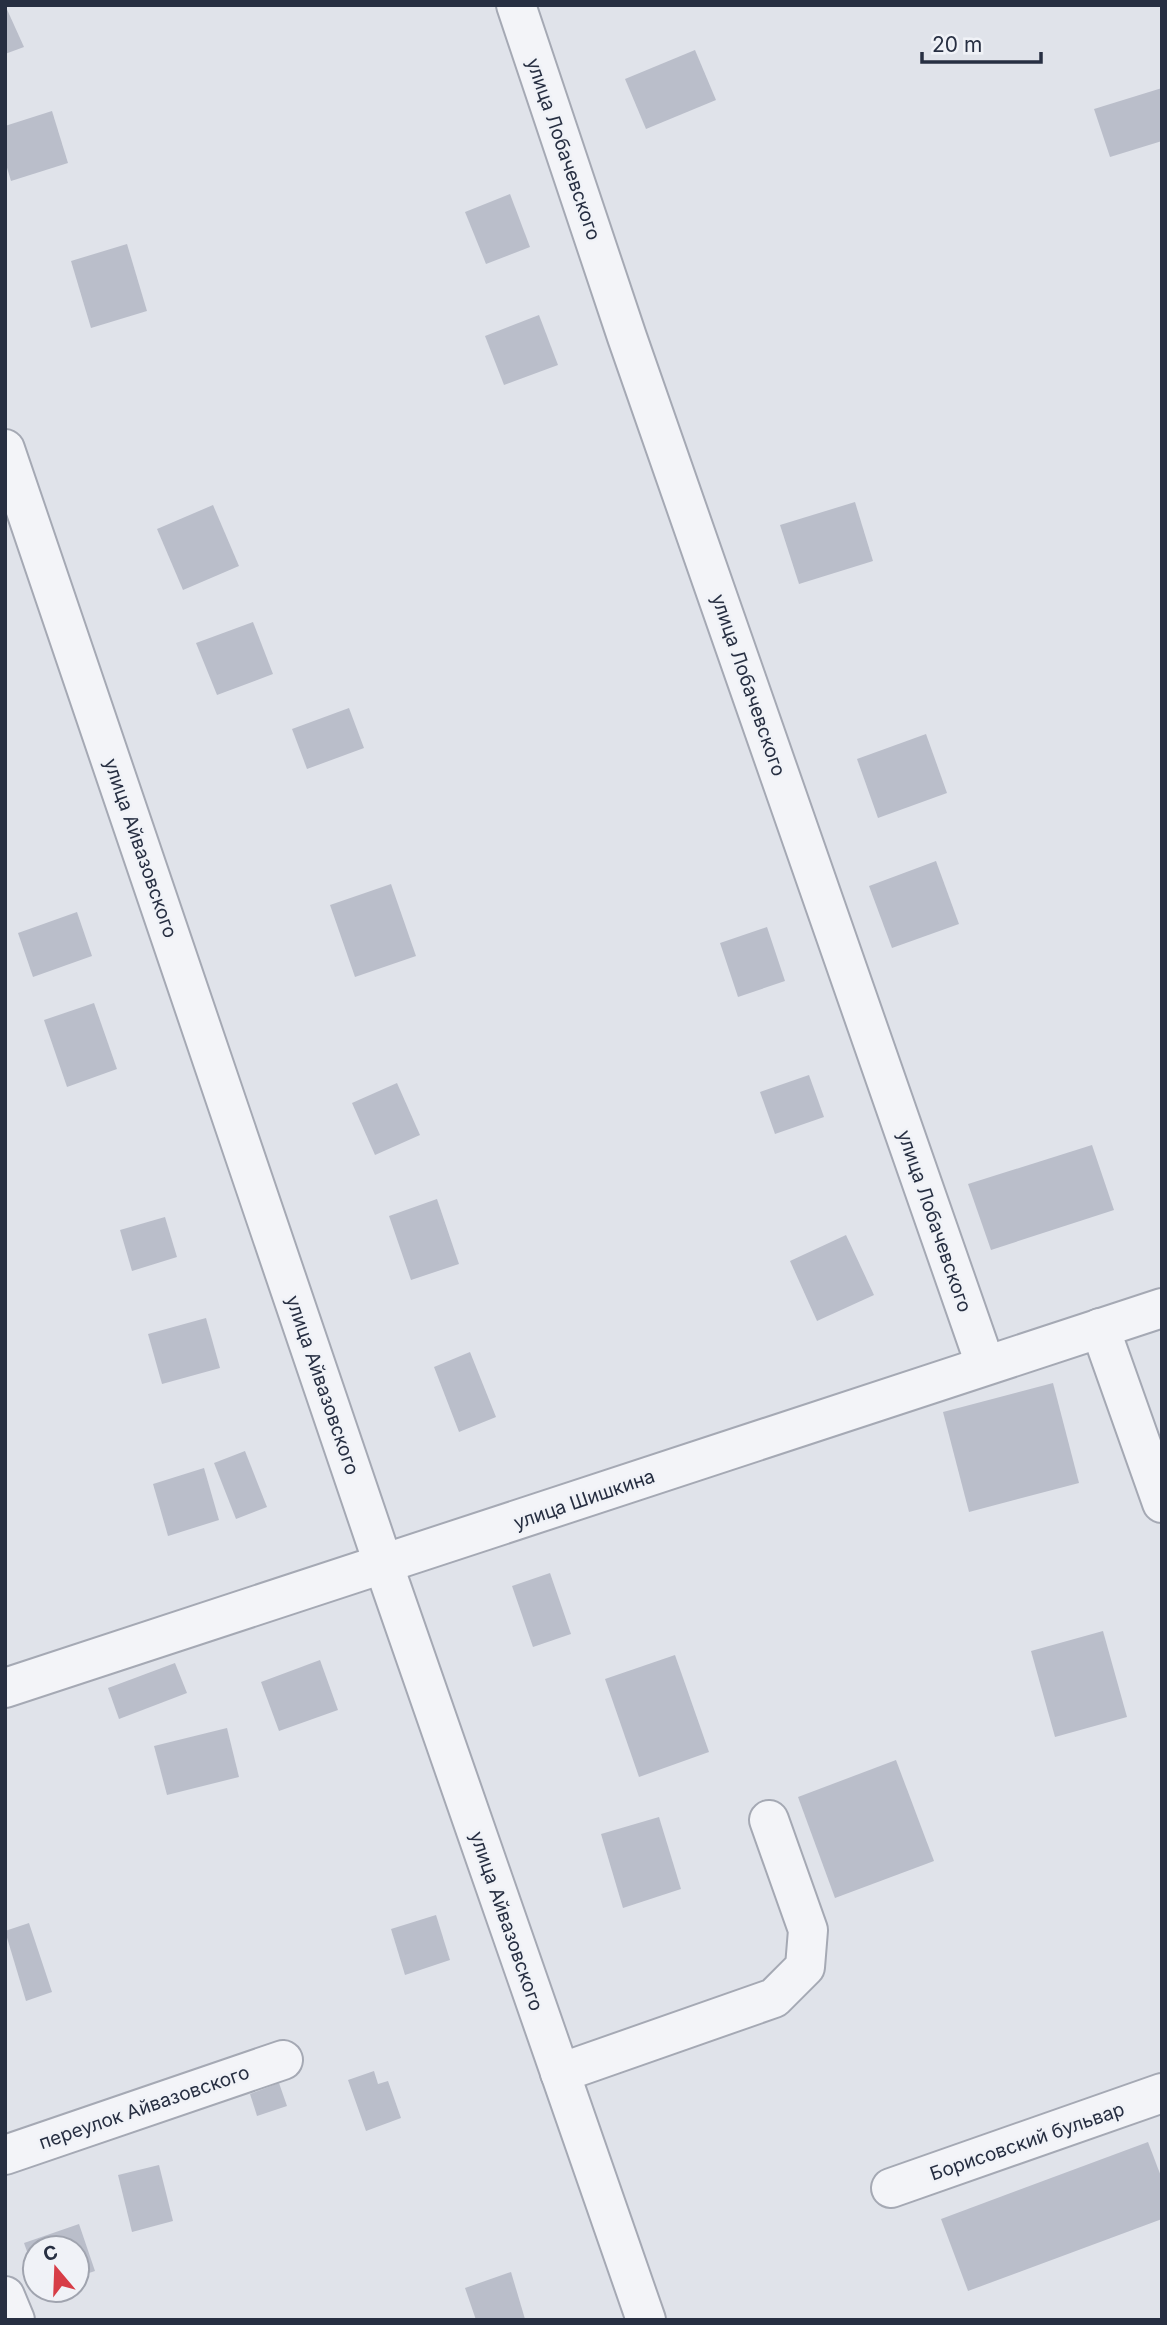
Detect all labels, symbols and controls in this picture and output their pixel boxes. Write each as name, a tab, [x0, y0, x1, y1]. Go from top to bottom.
scale bar	[922, 21, 1041, 65]
text: 20 m	[932, 32, 982, 57]
street label: улица Лобачевского	[522, 55, 606, 243]
street label: улица Лобачевского	[707, 591, 791, 779]
street label: улица Айвазовского	[99, 755, 182, 941]
street label: улица Лобачевского	[893, 1127, 977, 1315]
street label: улица Айвазовского	[281, 1292, 364, 1478]
street label: улица Шишкина	[511, 1465, 658, 1534]
street label: улица Айвазовского	[465, 1828, 548, 2014]
street label: переулок Айвазовского	[36, 2061, 252, 2154]
street label: Борисовский бульвар	[927, 2097, 1127, 2186]
north arrow	[21, 2234, 91, 2304]
text: С	[40, 2240, 61, 2267]

